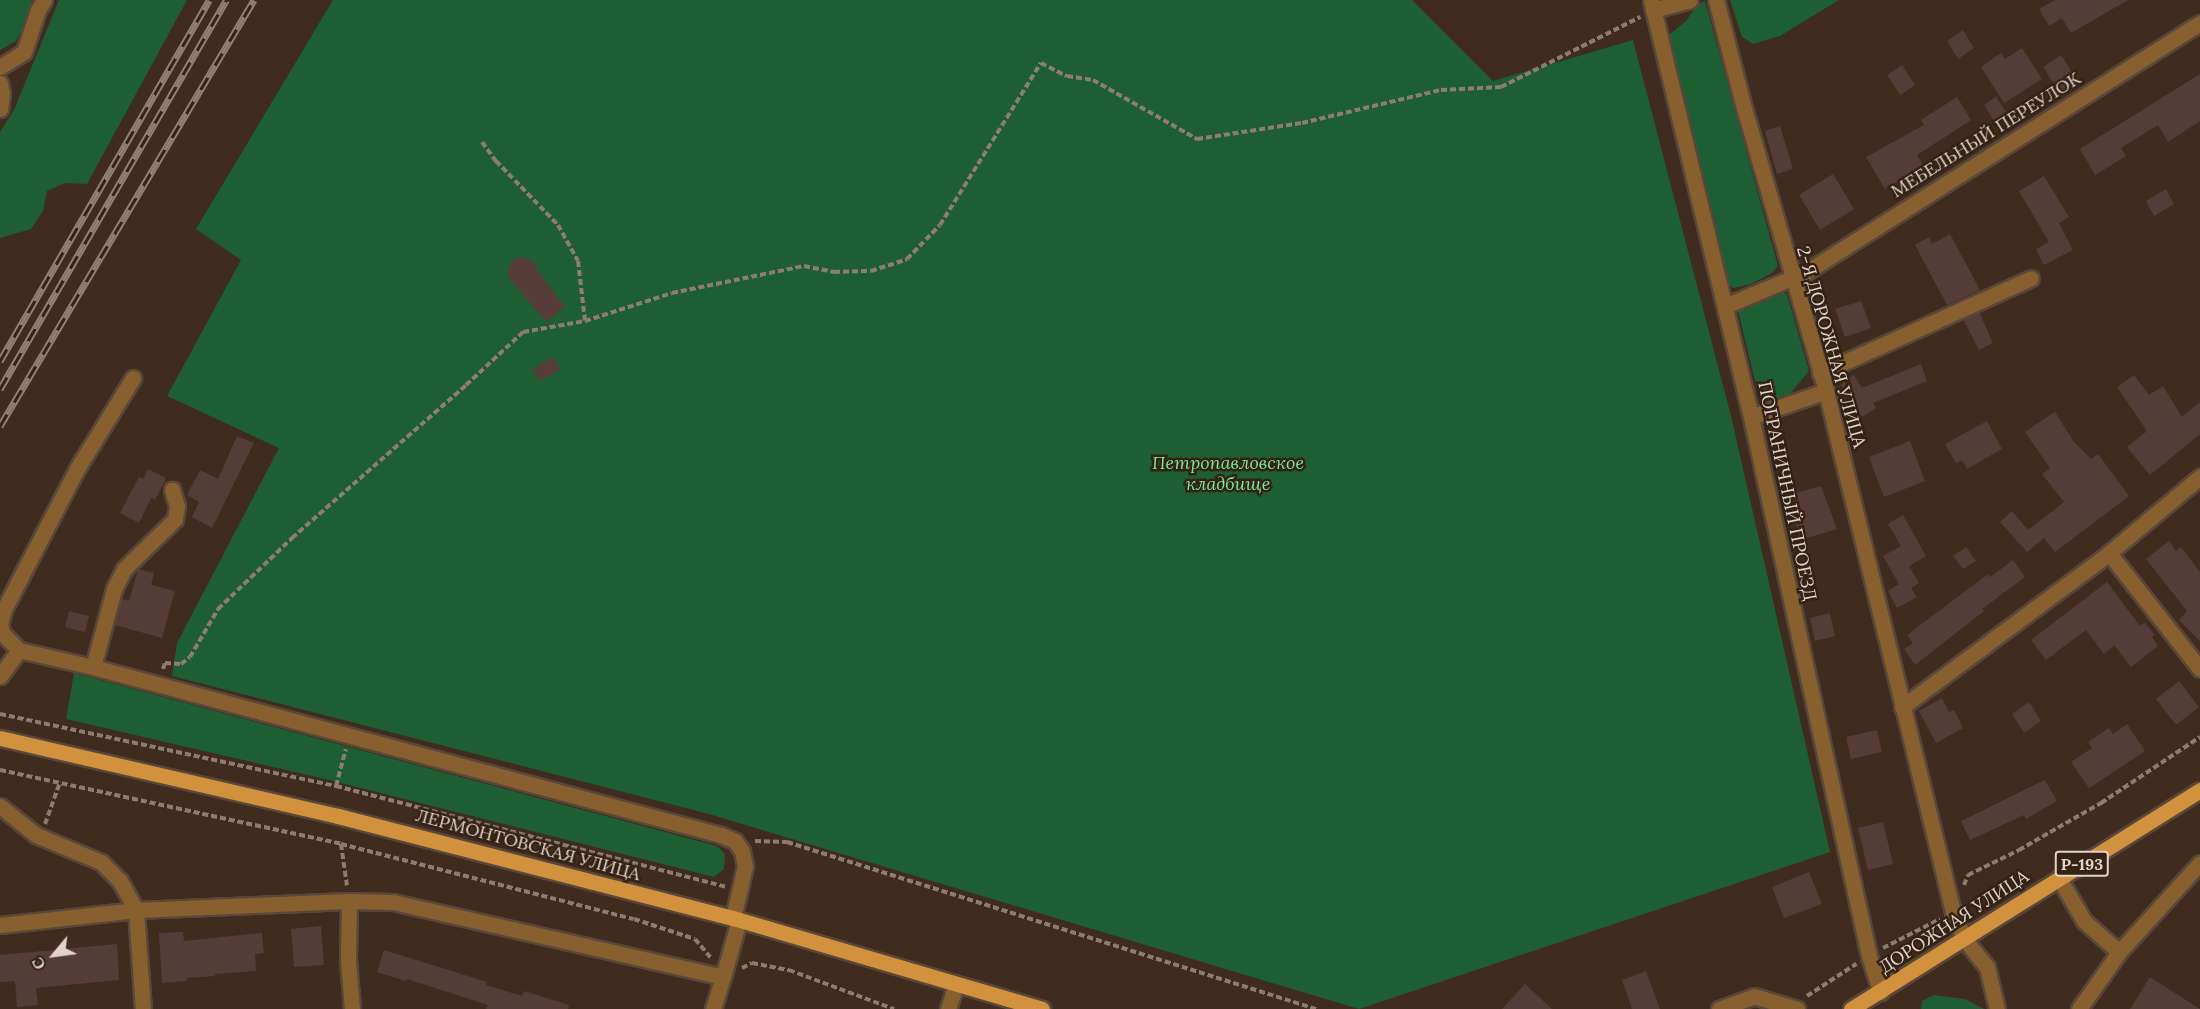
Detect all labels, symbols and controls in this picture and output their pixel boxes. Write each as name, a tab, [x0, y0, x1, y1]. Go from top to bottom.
street label: МЕБЕЛЬНЫЙ ПЕРЕУЛОК	[1887, 68, 2085, 202]
street label: 2-Я ДОРОЖНАЯ УЛИЦА	[1792, 244, 1870, 450]
street label: ПОГРАНИЧНЫЙ ПРОЕЗД	[1753, 380, 1821, 602]
park label: Петропавловское кладбище	[1152, 453, 1304, 496]
street label: ЛЕРМОНТОВСКАЯ УЛИЦА	[413, 805, 643, 885]
road number: Р-193	[2054, 851, 2110, 877]
street label: ДОРОЖНАЯ УЛИЦА	[1875, 866, 2033, 978]
north arrow	[24, 925, 84, 985]
text: С	[27, 954, 50, 973]

